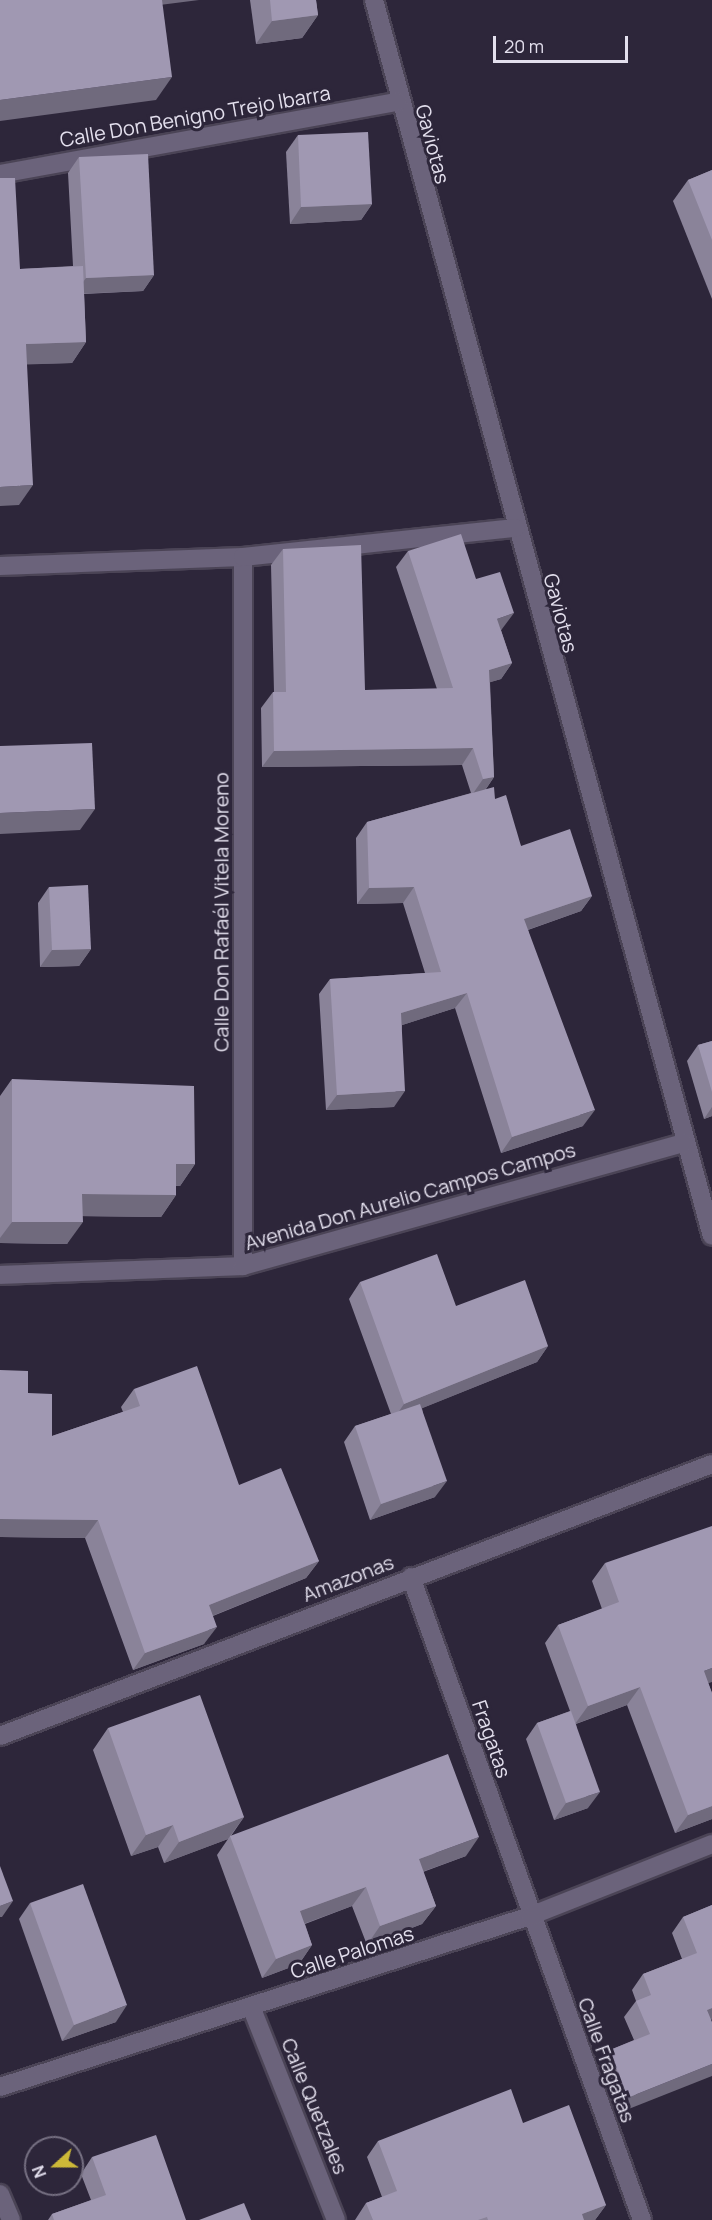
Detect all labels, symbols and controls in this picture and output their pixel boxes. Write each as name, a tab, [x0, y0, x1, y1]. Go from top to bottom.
scale bar	[496, 24, 631, 62]
text: 20 m	[504, 34, 544, 58]
street label: Calle Don Benigno Trejo Ibarra	[58, 80, 332, 152]
street label: Gaviotas	[411, 102, 455, 186]
street label: Gaviotas	[539, 571, 583, 655]
street label: Calle Don Rafaél Vitela Moreno	[209, 772, 233, 1052]
street label: Avenida Don Aurelio Campos Campos	[242, 1137, 578, 1255]
street label: Amazonas	[299, 1550, 397, 1606]
street label: Fragatas	[468, 1697, 516, 1781]
street label: Calle Palomas	[287, 1921, 417, 1983]
street label: Calle Fragatas	[573, 1994, 641, 2126]
street label: Calle Quetzales	[277, 2035, 353, 2177]
north arrow	[24, 2136, 84, 2196]
text: N	[27, 2162, 51, 2181]

